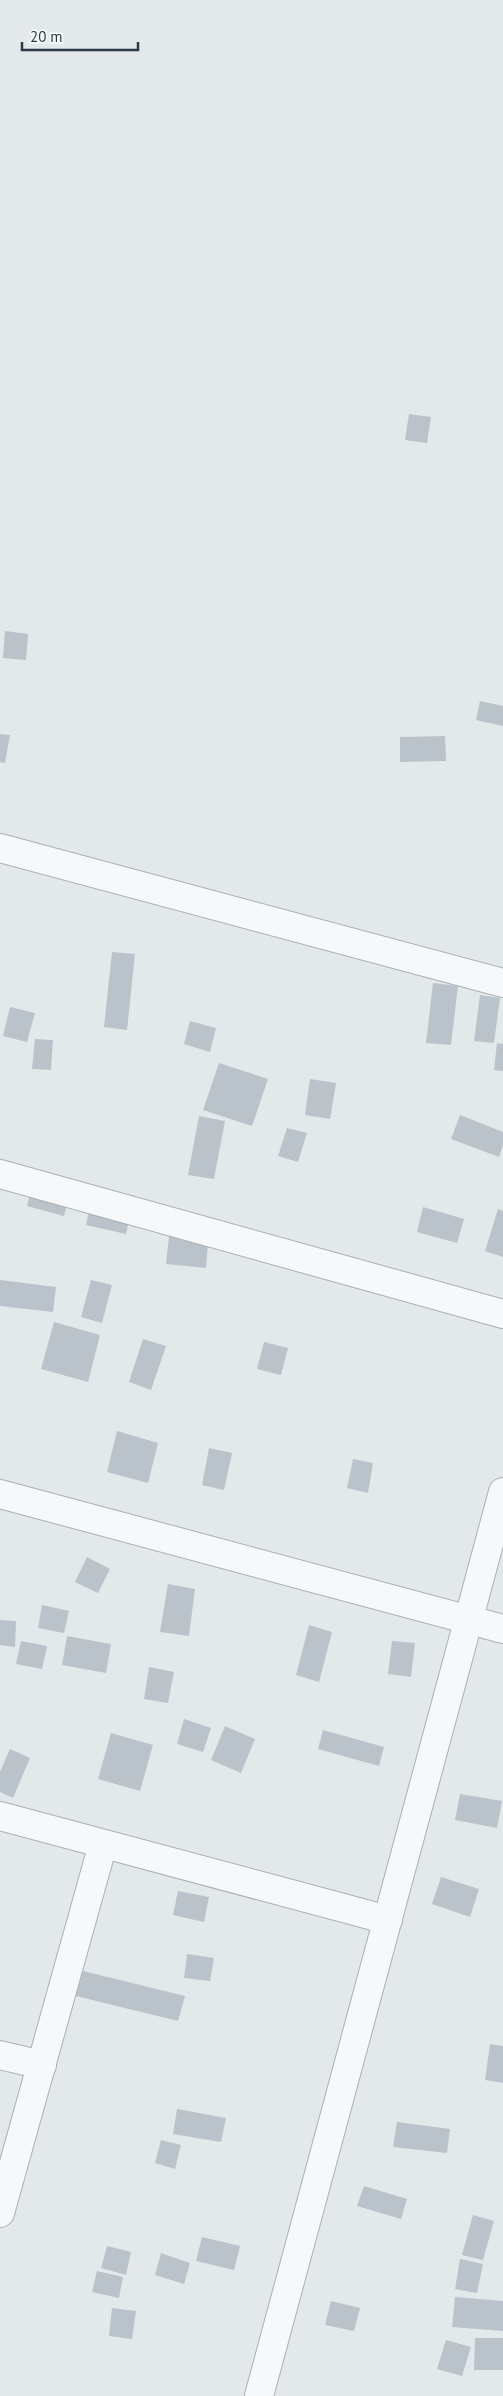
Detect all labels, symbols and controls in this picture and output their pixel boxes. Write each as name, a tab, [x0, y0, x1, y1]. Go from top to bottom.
scale bar	[22, 20, 139, 52]
text: 20 m	[30, 27, 63, 46]

